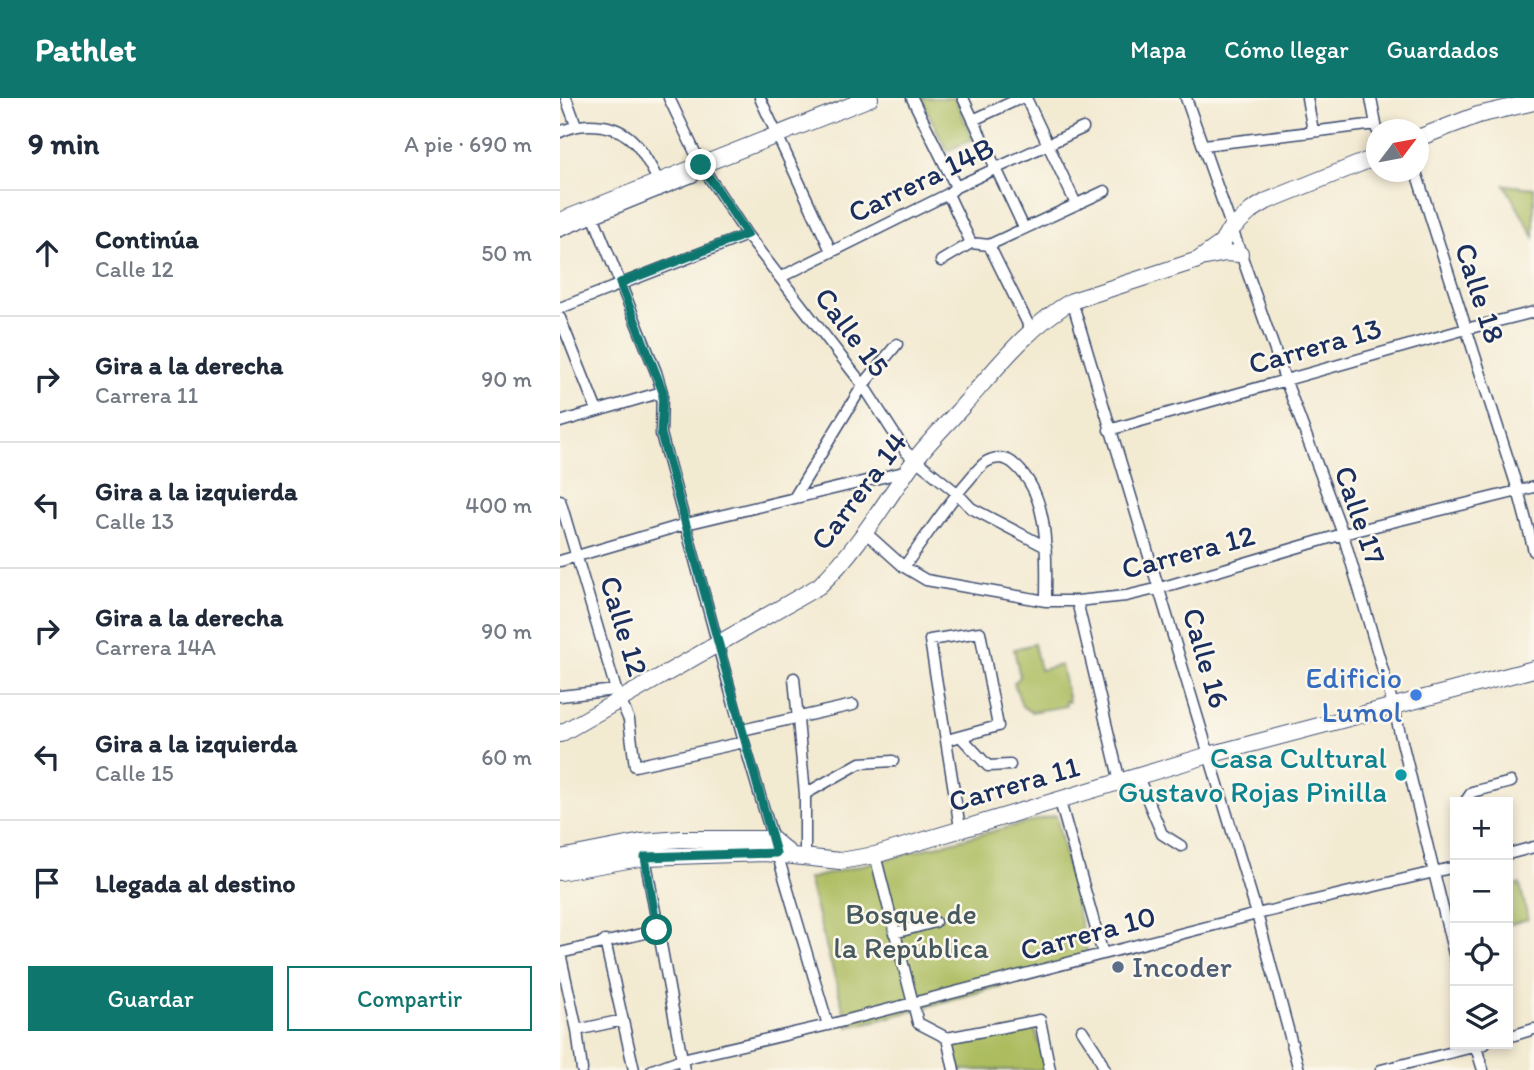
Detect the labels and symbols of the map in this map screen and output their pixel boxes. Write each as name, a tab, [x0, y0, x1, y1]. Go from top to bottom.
north arrow	[1366, 119, 1429, 182]
street label: Carrera 14B	[842, 128, 1000, 231]
route end	[685, 149, 716, 180]
street label: Calle 18	[1447, 238, 1514, 348]
street label: Calle 15	[807, 280, 898, 384]
street label: Carrera 13	[1244, 309, 1386, 382]
street label: Carrera 14	[802, 424, 915, 557]
street label: Calle 17	[1326, 461, 1395, 569]
street label: Carrera 12	[1117, 516, 1259, 587]
street label: Calle 12	[592, 571, 657, 681]
street label: Calle 16	[1175, 603, 1238, 712]
place label: Edificio Lumol	[1306, 659, 1403, 730]
marker: Edificio Lumol	[1408, 687, 1424, 703]
place label: Casa Cultural Gustavo Rojas Pinilla	[1118, 739, 1387, 810]
street label: Carrera 11	[944, 747, 1084, 820]
marker: Casa Cultural Gustavo Rojas Pinilla	[1393, 767, 1409, 783]
park label: Bosque de la República	[833, 895, 989, 966]
street label: Carrera 10	[1016, 897, 1160, 968]
route start	[641, 914, 672, 945]
place label: Incoder	[1132, 948, 1232, 985]
marker: Incoder	[1110, 959, 1126, 975]

